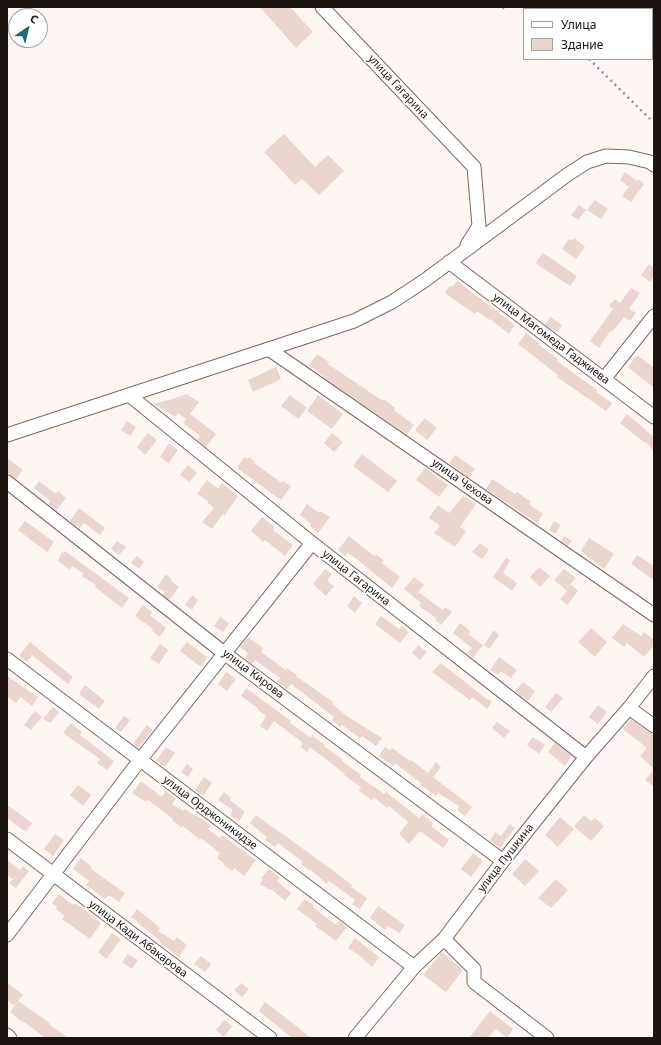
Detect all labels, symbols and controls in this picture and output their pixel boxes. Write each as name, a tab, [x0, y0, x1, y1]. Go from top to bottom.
north arrow	[8, 8, 48, 48]
legend	[523, 8, 653, 60]
text: С	[27, 10, 42, 27]
text: Улица	[561, 16, 596, 33]
text: Здание	[561, 36, 603, 53]
street label: улица Гагарина	[365, 52, 431, 122]
street label: улица Магомеда Гаджиева	[490, 291, 612, 387]
street label: улица Чехова	[429, 456, 495, 508]
street label: улица Гагарина	[319, 547, 393, 609]
street label: улица Кирова	[220, 647, 286, 701]
street label: улица Орджоникидзе	[160, 773, 260, 853]
street label: улица Пушкина	[475, 821, 537, 895]
street label: улица Кади Абакарова	[86, 898, 190, 980]

